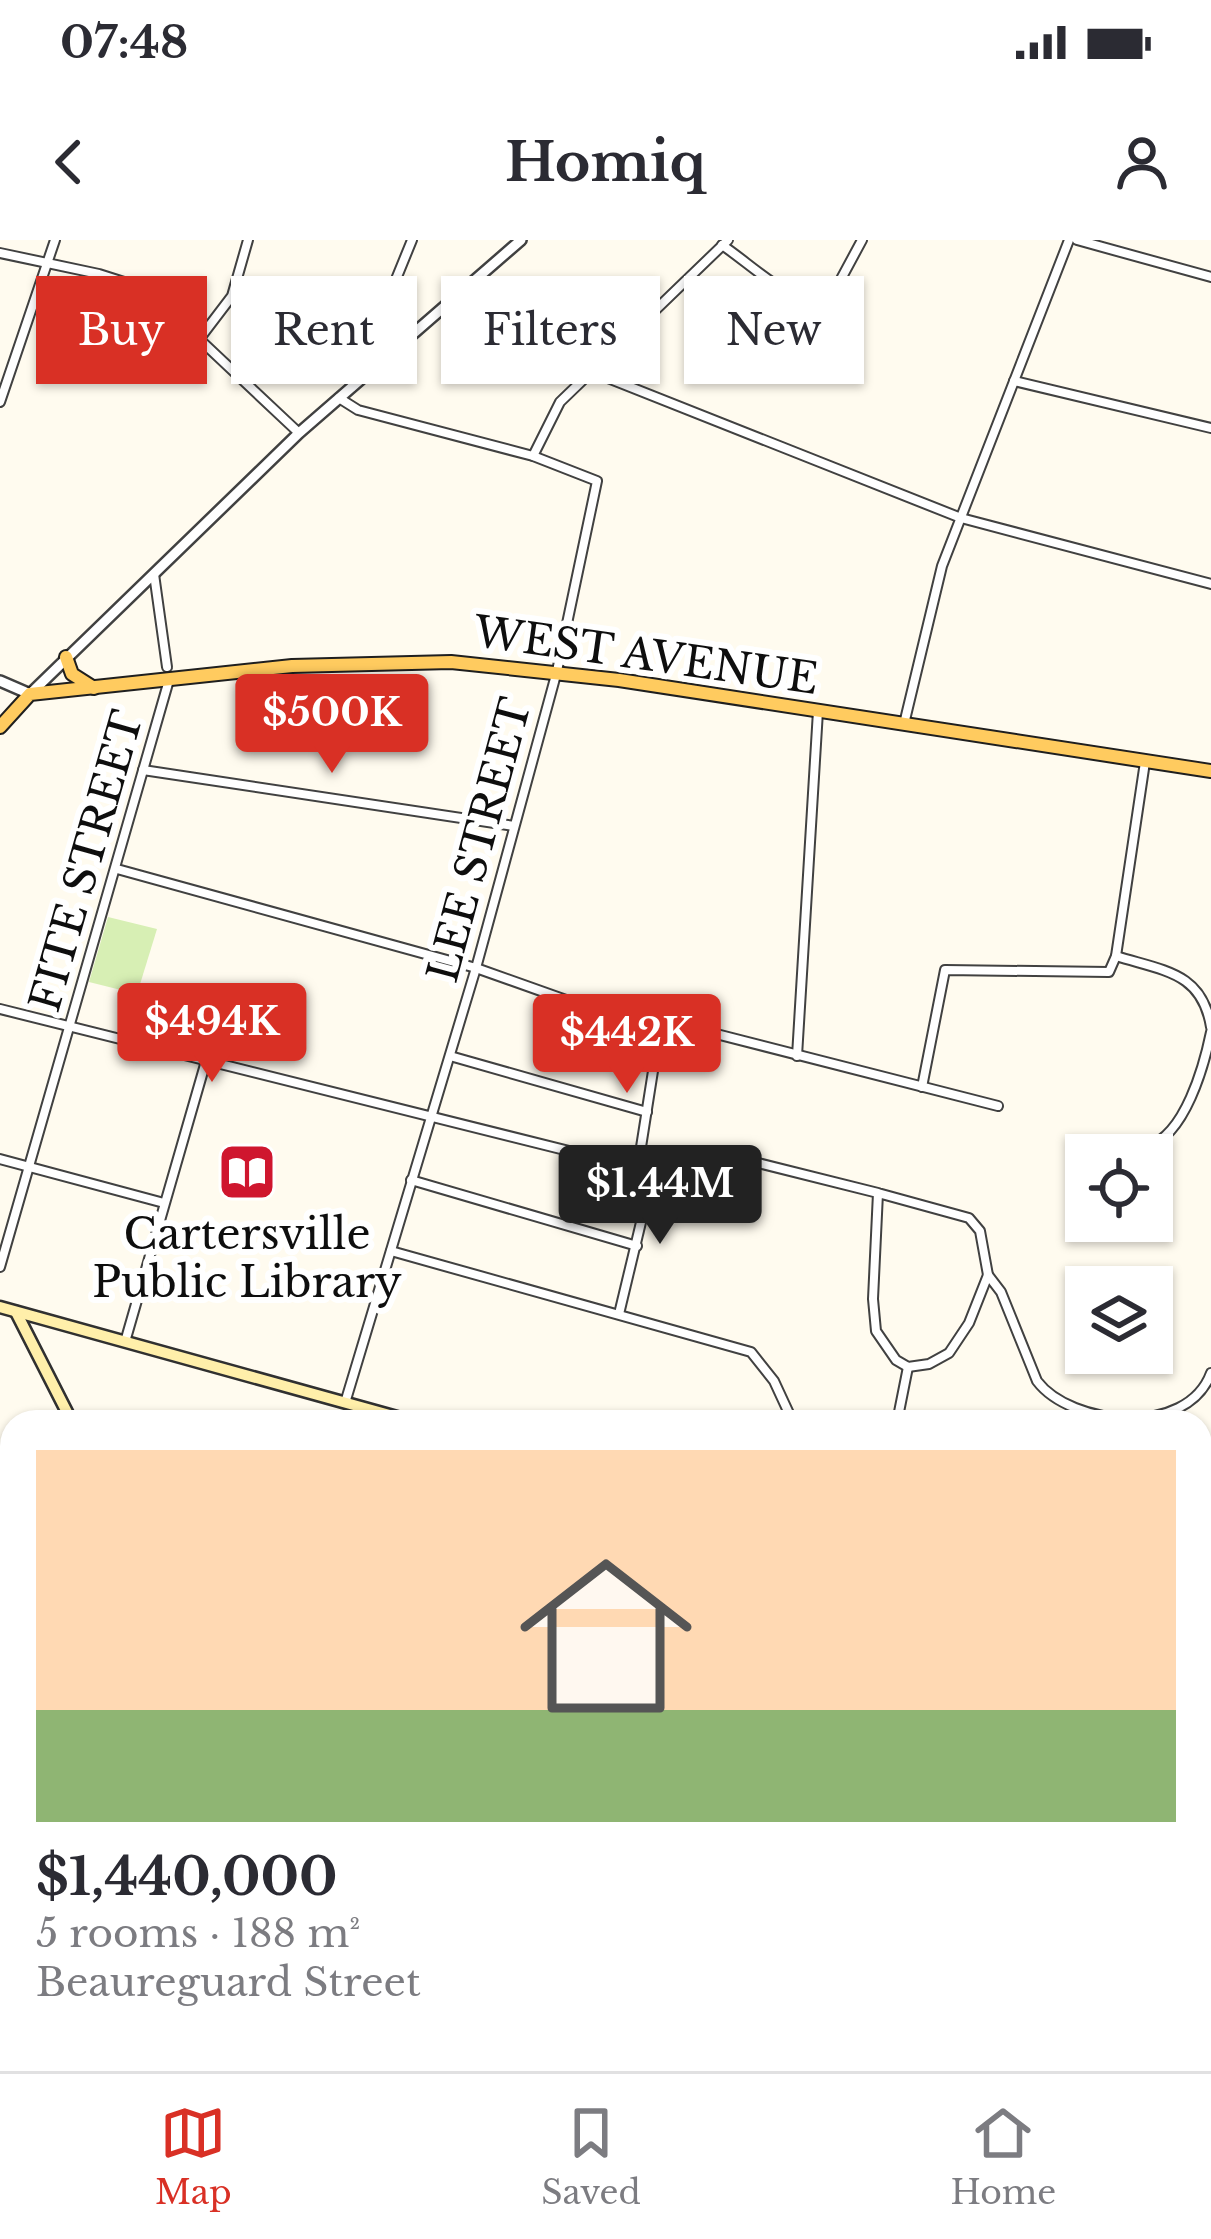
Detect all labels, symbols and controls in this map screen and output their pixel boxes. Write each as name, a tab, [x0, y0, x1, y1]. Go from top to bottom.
text: 07:48	[60, 14, 188, 70]
icon: back	[36, 129, 102, 195]
text: Homiq	[505, 129, 706, 196]
icon: person	[1109, 129, 1175, 195]
chip: Buy	[36, 276, 207, 384]
chip: Rent	[231, 276, 417, 384]
chip: Filters	[441, 276, 660, 384]
chip: New	[684, 276, 864, 384]
street label: WEST AVENUE	[470, 605, 821, 705]
pin: $500K	[248, 674, 416, 776]
text: $500K	[262, 688, 402, 737]
street label: LEE STREET	[416, 692, 542, 988]
street label: FITE STREET	[18, 704, 154, 1017]
pin: $494K	[128, 983, 296, 1085]
pin: $442K	[543, 994, 711, 1096]
text: $494K	[144, 997, 280, 1046]
text: $442K	[560, 1008, 694, 1057]
map controls	[1065, 1134, 1173, 1374]
button: locate	[1065, 1134, 1173, 1242]
library icon: Cartersville Public Library	[216, 1141, 278, 1203]
pin: $1.44M	[562, 1145, 758, 1247]
text: $1.44M	[586, 1159, 734, 1208]
place label: Cartersville Public Library	[92, 1208, 402, 1308]
button: layers	[1065, 1266, 1173, 1374]
icon: home	[498, 1528, 714, 1744]
text: $1,440,000	[36, 1846, 338, 1909]
text: 5 rooms · 188 m²	[36, 1909, 360, 1958]
text: Beaureguard Street	[36, 1958, 421, 2007]
tab: Map	[155, 2100, 232, 2213]
tab: Saved	[541, 2100, 641, 2213]
tab: Home	[951, 2100, 1056, 2213]

